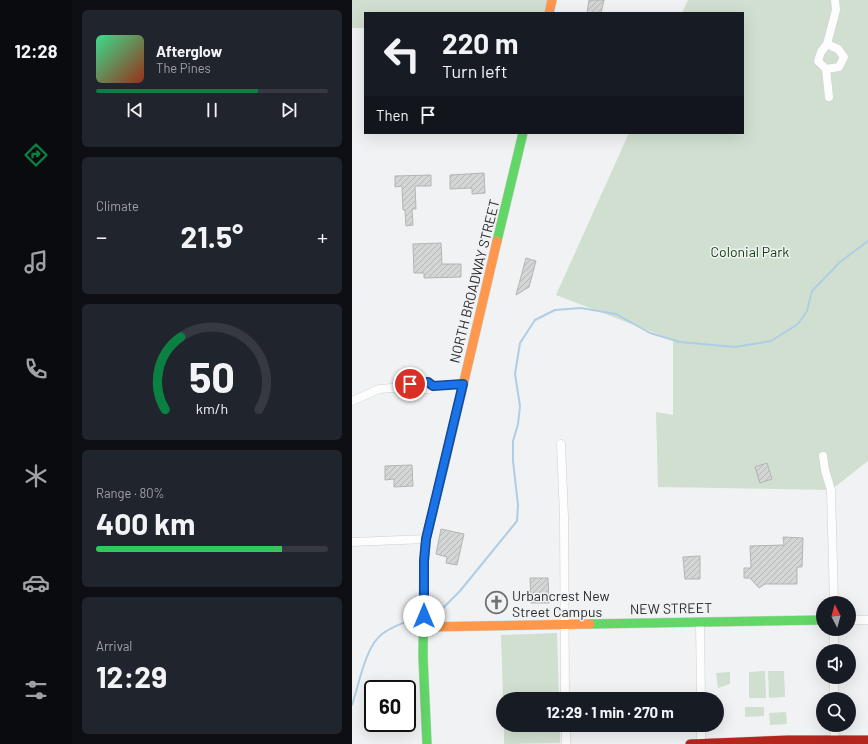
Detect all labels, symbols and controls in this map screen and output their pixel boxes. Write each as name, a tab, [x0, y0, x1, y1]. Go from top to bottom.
text: 220 m	[442, 26, 518, 60]
icon: left	[376, 28, 428, 80]
text: 12:28	[15, 40, 57, 62]
text: Afterglow	[156, 42, 222, 60]
text: The Pines	[156, 60, 211, 76]
text: Turn left	[442, 60, 508, 82]
icon: previous	[124, 99, 146, 121]
icon: pause	[201, 99, 223, 121]
icon: next	[278, 99, 300, 121]
icon: arrive	[417, 104, 439, 126]
text: Then	[376, 106, 409, 124]
icon: directions	[22, 141, 50, 169]
street label: NORTH BROADWAY STREET	[445, 197, 503, 365]
text: Climate	[96, 198, 139, 214]
text: 21.5°	[181, 218, 243, 254]
text: −	[96, 223, 107, 249]
text: +	[317, 223, 328, 249]
park label: Colonial Park	[711, 243, 789, 260]
icon: music	[22, 248, 50, 276]
text: 50	[189, 351, 235, 401]
icon: phone	[22, 355, 50, 383]
pin	[393, 367, 427, 401]
icon: arrive	[399, 373, 421, 395]
text: km/h	[196, 400, 228, 417]
icon: climate	[22, 462, 50, 490]
text: Range · 80%	[96, 485, 165, 501]
text: 400 km	[96, 505, 195, 541]
icon: car	[22, 569, 50, 597]
place label: Urbancrest New Street Campus	[512, 587, 610, 620]
church icon: Urbancrest New Street Campus	[484, 590, 510, 616]
position arrow	[403, 595, 445, 637]
north arrow	[816, 596, 856, 636]
map controls	[816, 596, 856, 732]
street label: NEW STREET	[630, 599, 712, 617]
text: Arrival	[96, 638, 132, 654]
button: sound	[816, 644, 856, 684]
text: 12:29	[96, 658, 167, 694]
icon: filters	[22, 676, 50, 704]
speed limit sign: 60	[364, 680, 416, 732]
button: search	[816, 692, 856, 732]
text: 12:29 · 1 min · 270 m	[546, 703, 674, 721]

